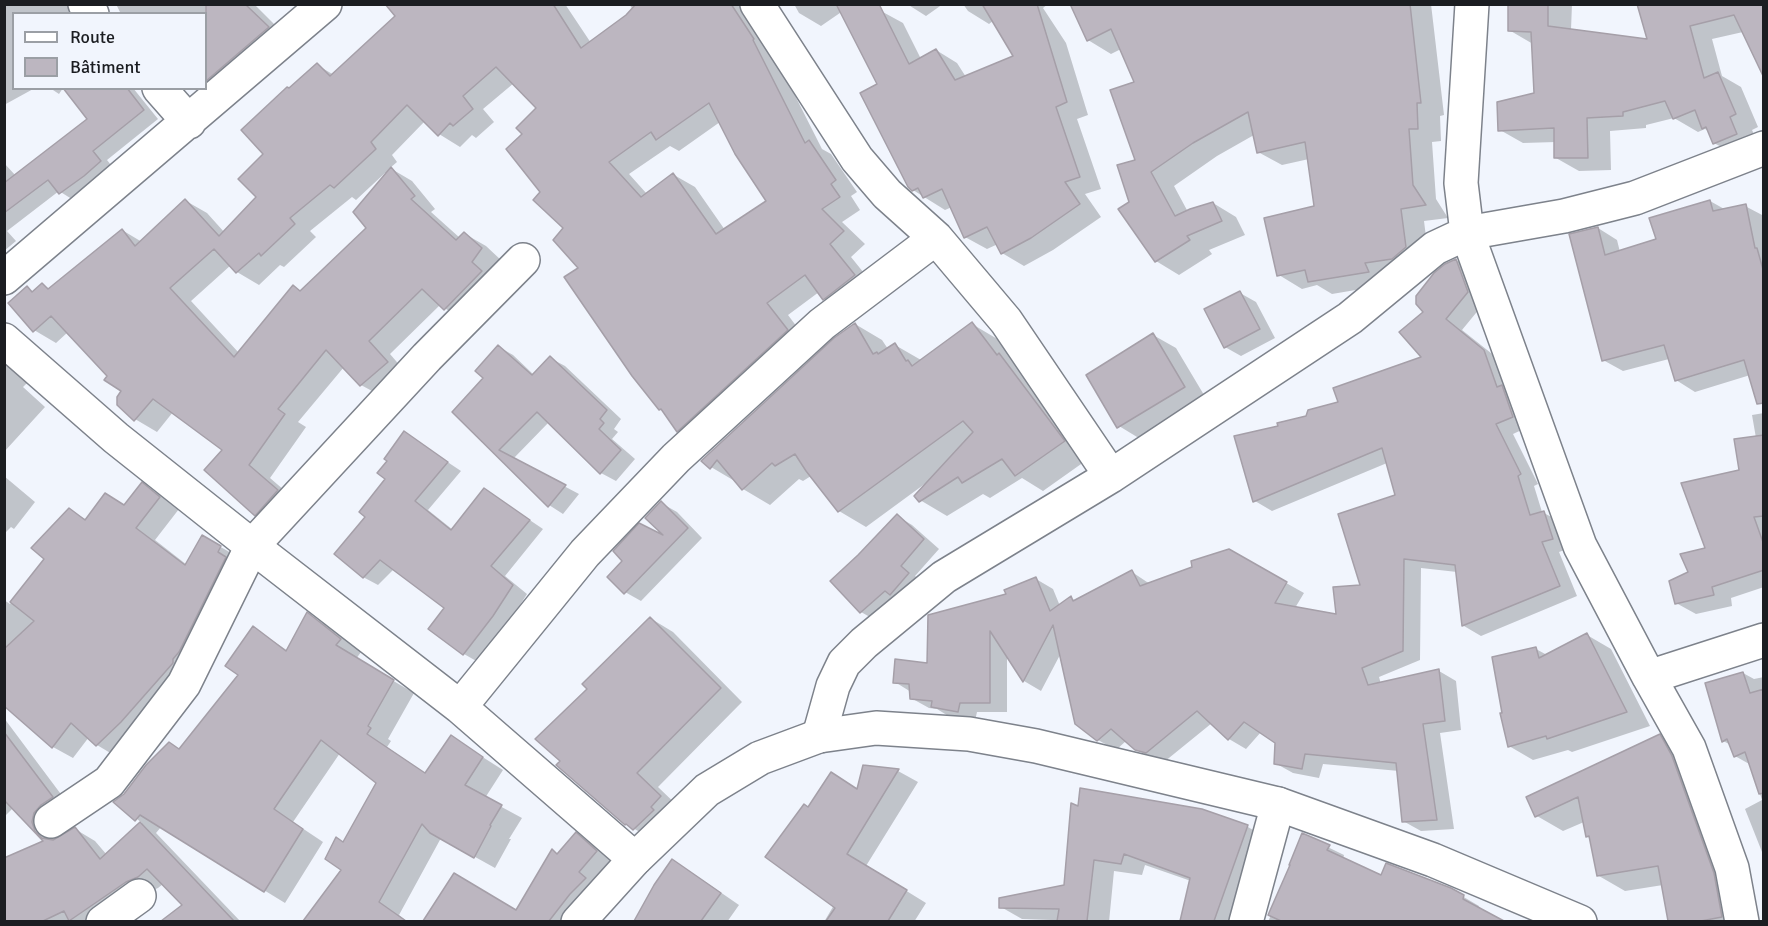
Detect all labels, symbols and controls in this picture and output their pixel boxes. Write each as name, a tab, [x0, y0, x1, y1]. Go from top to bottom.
legend	[12, 12, 207, 90]
text: Route	[70, 26, 115, 48]
text: Bâtiment	[70, 56, 141, 78]

